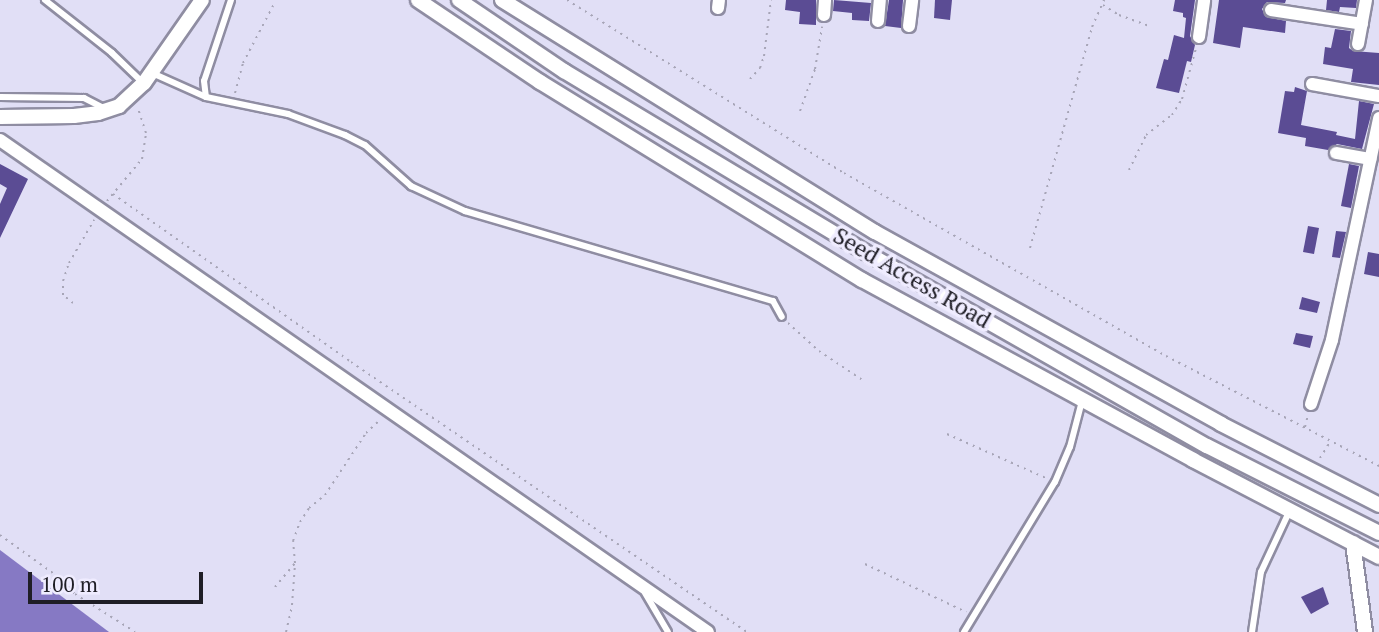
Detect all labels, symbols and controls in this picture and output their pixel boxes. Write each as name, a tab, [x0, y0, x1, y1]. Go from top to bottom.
street label: Seed Access Road	[828, 222, 996, 334]
scale bar	[32, 558, 206, 602]
text: 100 m	[41, 570, 98, 598]

